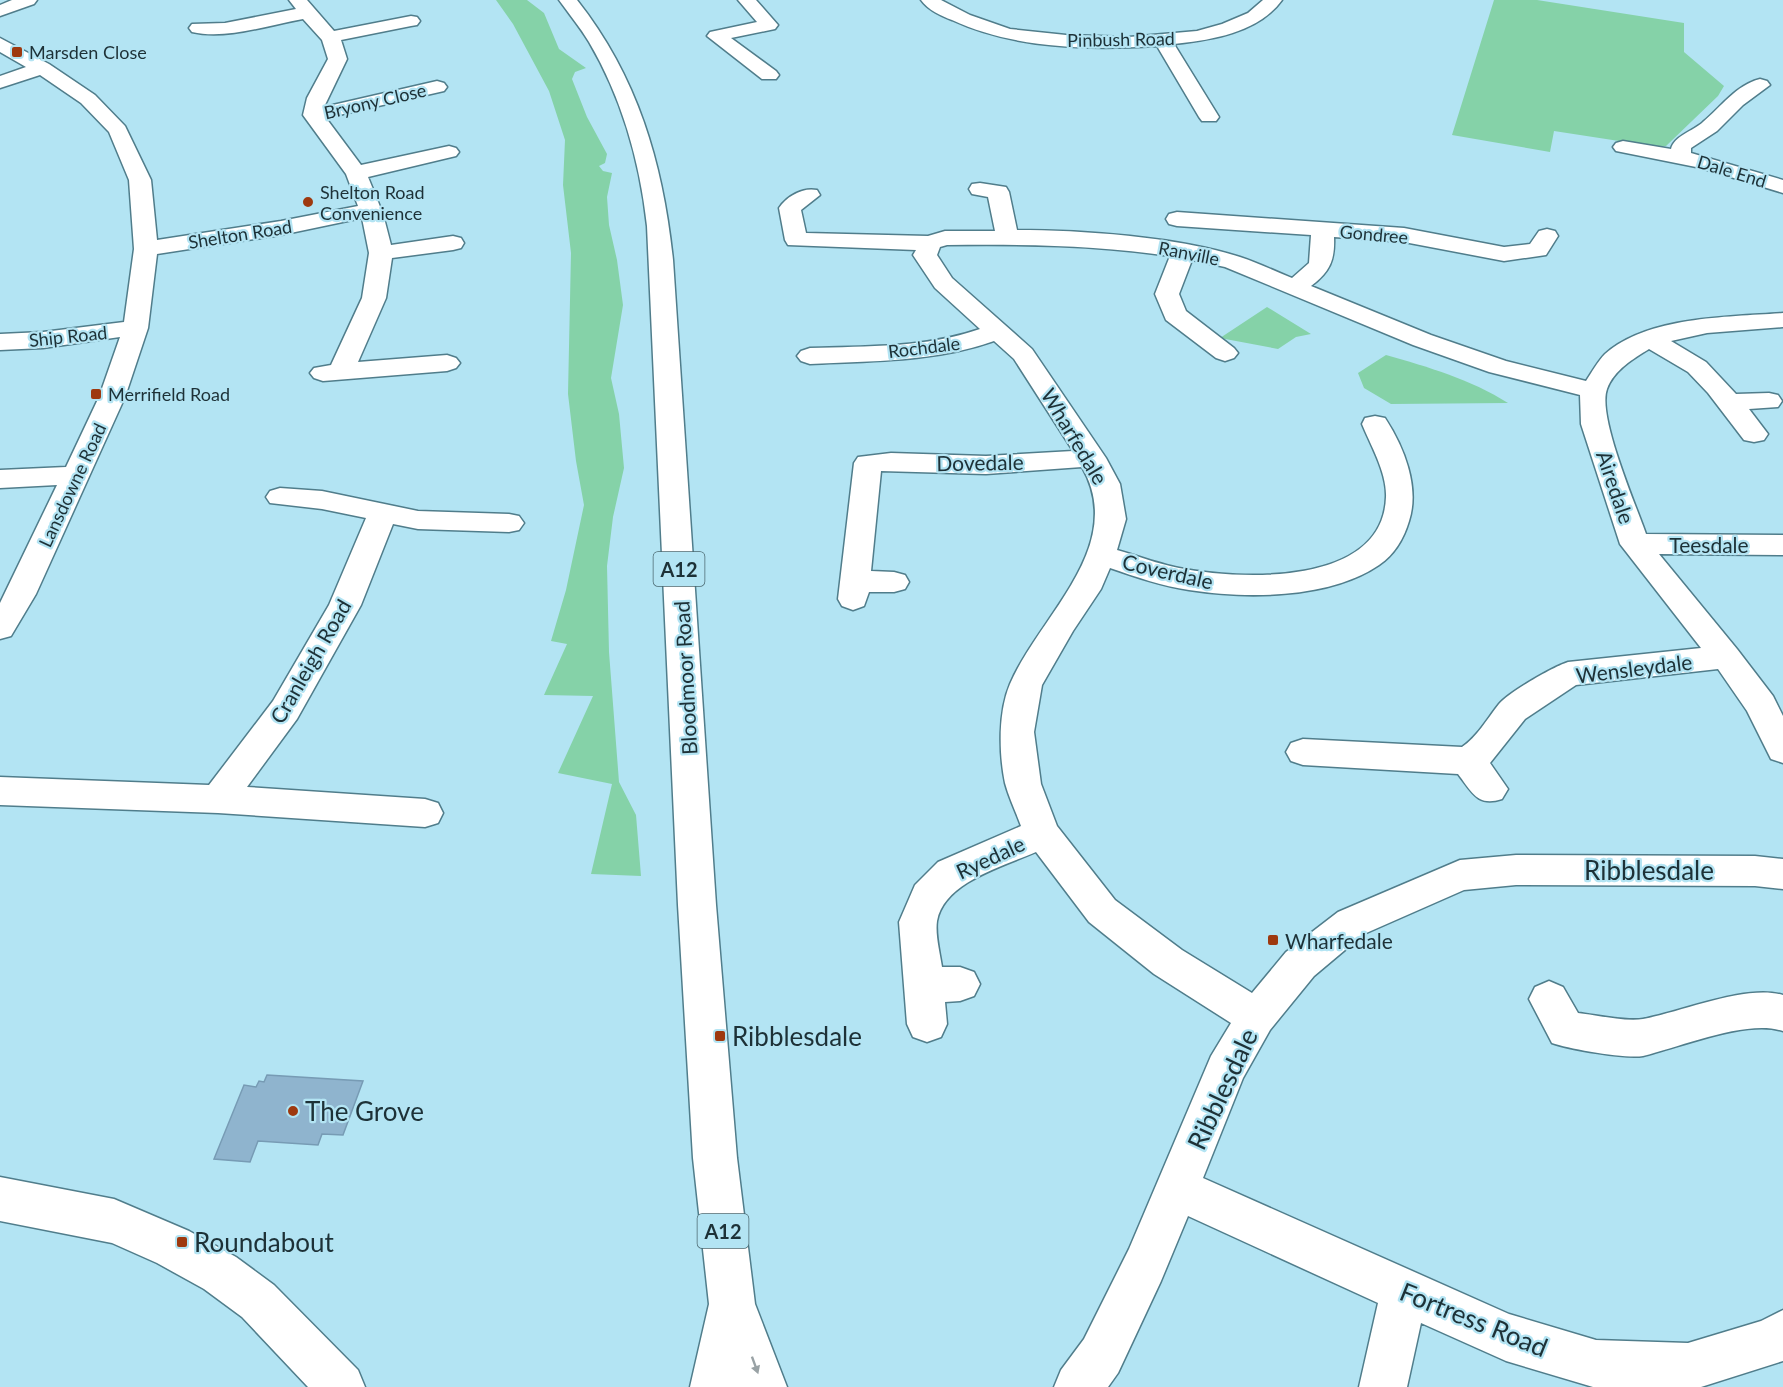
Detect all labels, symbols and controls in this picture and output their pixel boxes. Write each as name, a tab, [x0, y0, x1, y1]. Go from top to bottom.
street label: Pinbush Road	[1067, 27, 1175, 51]
place label: Marsden Close	[29, 41, 147, 63]
marker: Marsden Close	[10, 45, 24, 59]
street label: Bryony Close	[322, 79, 428, 123]
street label: Dale End	[1695, 150, 1769, 192]
place label: Shelton Road Convenience	[320, 181, 425, 224]
marker: Shelton Road Convenience	[301, 195, 315, 209]
street label: Shelton Road	[187, 215, 293, 253]
street label: Gondree	[1339, 220, 1409, 248]
street label: Ranville	[1157, 236, 1221, 270]
street label: Ship Road	[28, 321, 108, 351]
street label: Rochdale	[887, 332, 961, 362]
place label: Merrifield Road	[108, 383, 230, 405]
street label: Wharfedale	[1037, 383, 1113, 489]
marker: Merrifield Road	[89, 387, 103, 401]
street label: Lansdowne Road	[34, 419, 110, 551]
street label: Airedale	[1592, 447, 1640, 527]
street label: Dovedale	[936, 449, 1024, 475]
street label: Teesdale	[1669, 532, 1749, 557]
street label: Coverdale	[1120, 548, 1216, 594]
road number: A12	[654, 552, 704, 586]
street label: Cranleigh Road	[264, 594, 356, 728]
street label: Bloodmoor Road	[668, 600, 702, 756]
street label: Wensleydale	[1574, 648, 1694, 688]
street label: Ryedale	[952, 830, 1028, 884]
street label: Ribblesdale	[1584, 854, 1714, 886]
place label: Wharfedale	[1285, 928, 1393, 953]
marker: Wharfedale	[1266, 933, 1280, 947]
place label: Ribblesdale	[732, 1020, 862, 1052]
street label: Ribblesdale	[1180, 1023, 1264, 1155]
marker: Ribblesdale	[713, 1029, 727, 1043]
place label: The Grove	[305, 1095, 424, 1127]
marker: The Grove	[286, 1104, 300, 1118]
road number: A12	[698, 1214, 748, 1248]
place label: Roundabout	[194, 1226, 334, 1258]
marker: Roundabout	[175, 1235, 189, 1249]
street label: Fortress Road	[1395, 1275, 1553, 1363]
one-way arrow	[751, 1356, 760, 1374]

